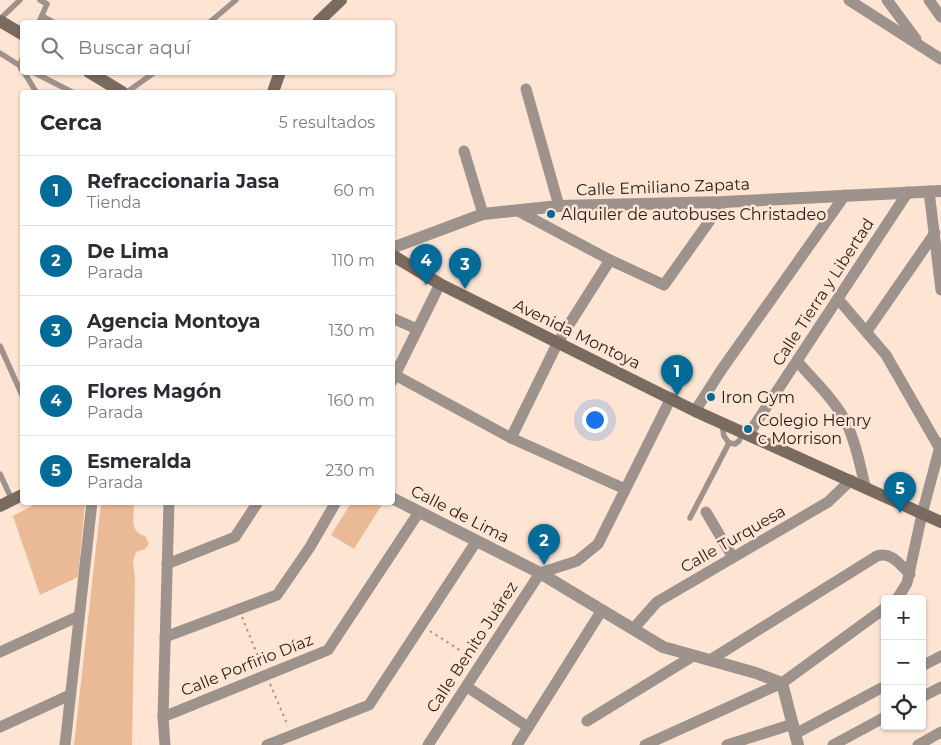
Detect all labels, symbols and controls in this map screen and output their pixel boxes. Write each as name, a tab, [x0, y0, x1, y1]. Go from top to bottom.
search box	[20, 20, 395, 75]
icon: search	[38, 34, 66, 62]
text: Buscar aquí	[78, 36, 191, 59]
text: Cerca	[40, 110, 102, 135]
text: 5 resultados	[279, 113, 375, 132]
text: Refraccionaria Jasa	[87, 170, 280, 193]
street label: Calle Emiliano Zapata	[576, 174, 750, 200]
text: 1	[53, 181, 59, 200]
text: 60 m	[333, 181, 375, 200]
text: Tienda	[87, 193, 141, 212]
place label: Alquiler de autobuses Christadeo	[561, 205, 826, 224]
marker: Alquiler de autobuses Christadeo	[545, 208, 557, 220]
street label: Calle Tierra y Libertad	[768, 215, 878, 369]
text: De Lima	[87, 240, 169, 263]
pin: 4	[410, 244, 442, 285]
pin: 3	[449, 248, 481, 289]
text: 2	[51, 251, 61, 270]
text: 110 m	[332, 251, 375, 270]
text: Parada	[87, 263, 143, 282]
street label: Avenida Montoya	[511, 295, 643, 373]
text: Agencia Montoya	[87, 310, 260, 333]
text: 3	[51, 321, 61, 340]
text: 130 m	[328, 321, 375, 340]
text: Parada	[87, 333, 143, 352]
pin: 1	[661, 355, 693, 396]
text: Flores Magón	[87, 380, 222, 403]
place label: Iron Gym	[721, 388, 795, 407]
text: 4	[50, 391, 62, 410]
text: 160 m	[328, 391, 375, 410]
marker: Iron Gym	[705, 391, 717, 403]
text: Parada	[87, 403, 143, 422]
your location	[582, 407, 608, 433]
place label: Colegio Henry c Morrison	[758, 411, 871, 448]
marker: Colegio Henry c Morrison	[742, 423, 754, 435]
text: Esmeralda	[87, 450, 192, 473]
text: 5	[51, 461, 61, 480]
text: 230 m	[325, 461, 375, 480]
pin: 5	[884, 472, 916, 513]
text: Parada	[87, 473, 143, 492]
street label: Calle de Lima	[408, 481, 512, 547]
street label: Calle Turquesa	[677, 501, 789, 577]
pin: 2	[528, 524, 560, 565]
street label: Calle Benito Juárez	[423, 578, 521, 716]
map controls	[881, 595, 926, 730]
button: +	[881, 595, 926, 640]
street label: Calle Porfirio Díaz	[178, 630, 316, 700]
button: −	[881, 640, 926, 685]
button: locate	[881, 685, 926, 730]

